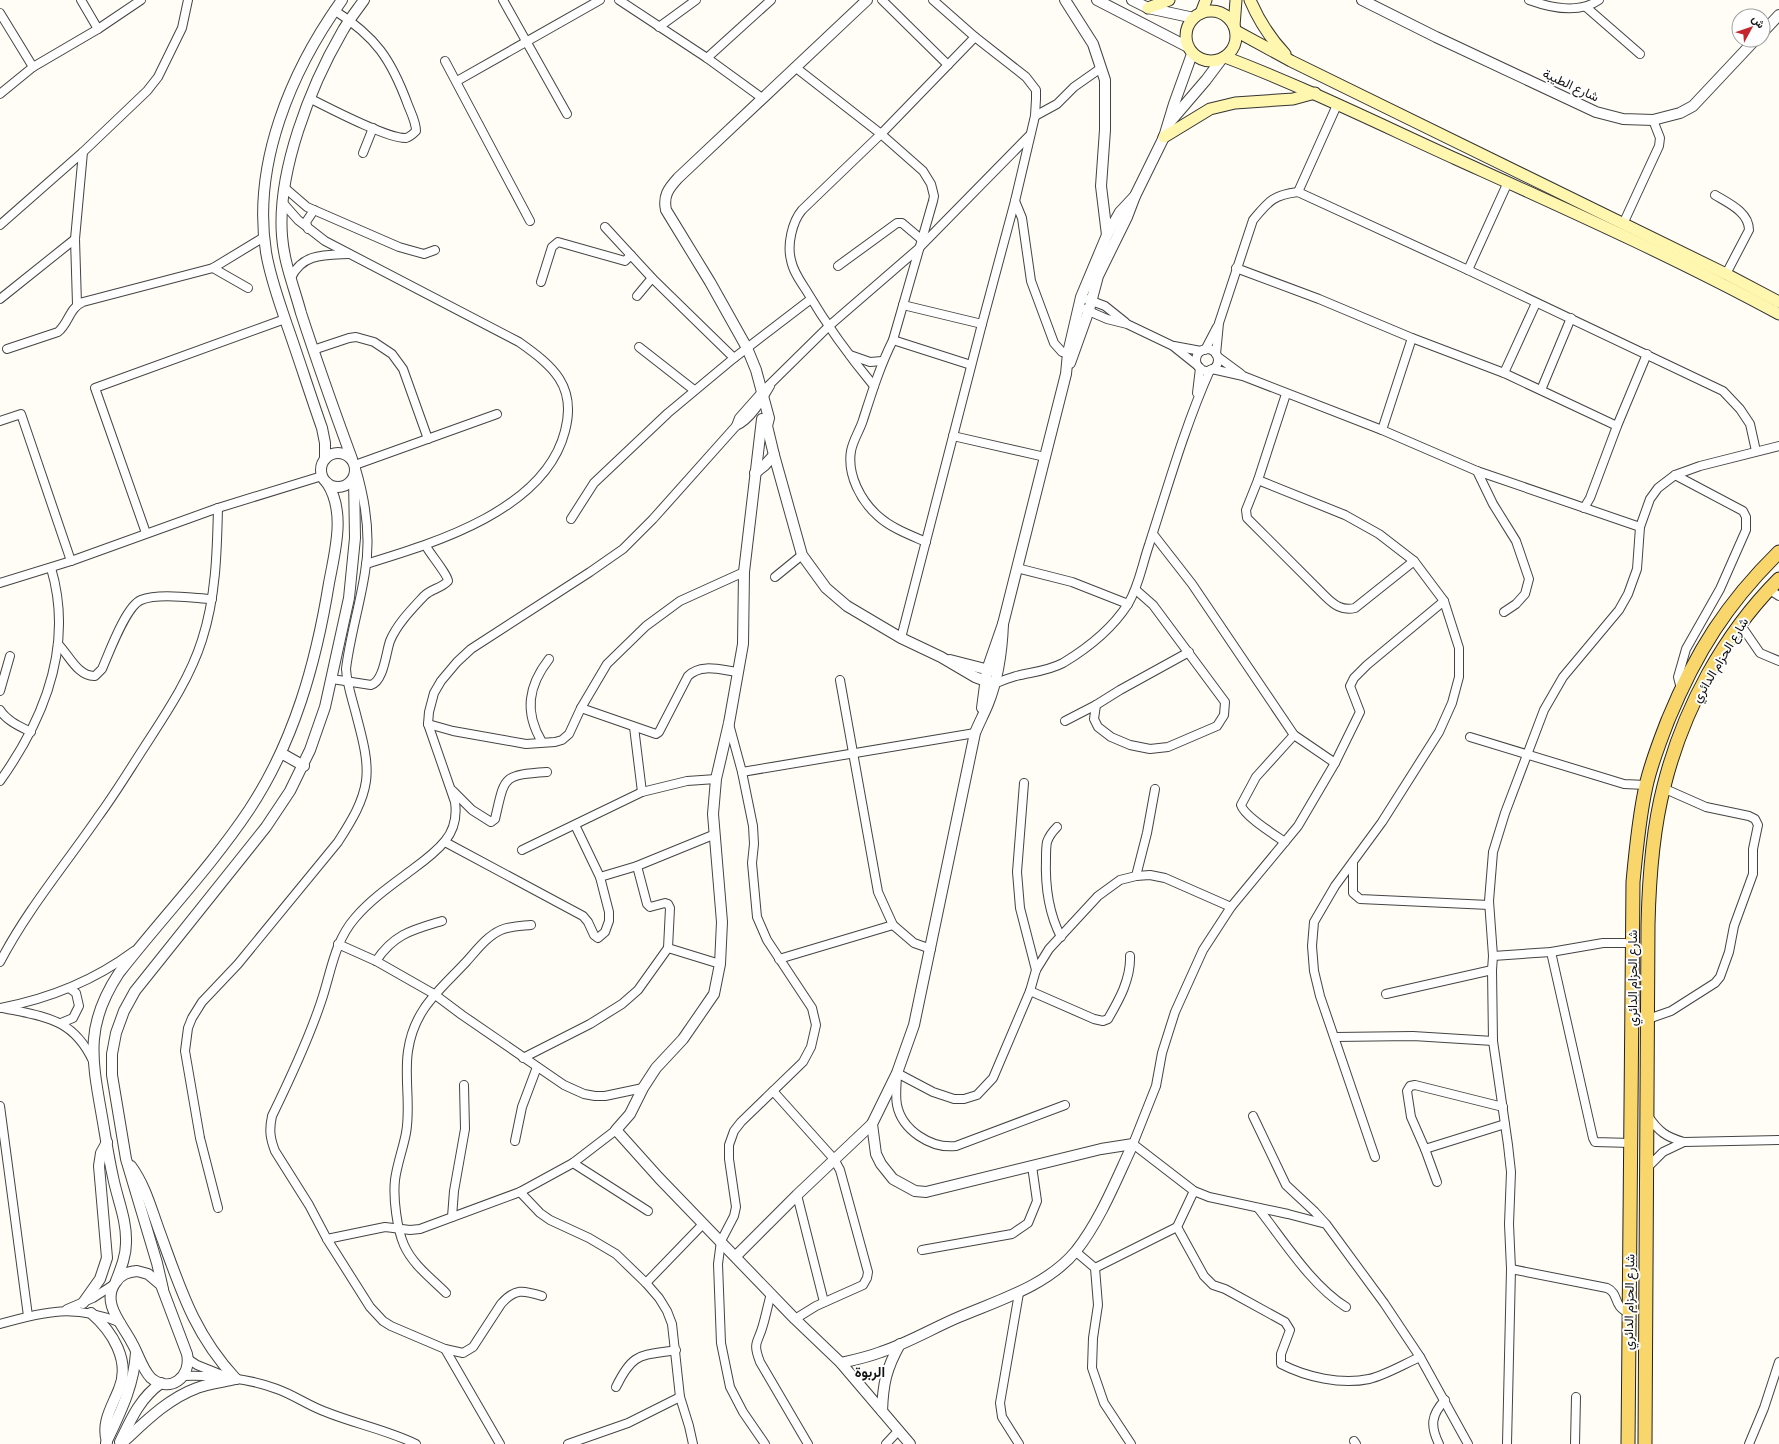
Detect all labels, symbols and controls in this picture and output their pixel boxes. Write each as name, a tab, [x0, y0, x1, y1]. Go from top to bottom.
north arrow	[1731, 8, 1771, 48]
text: ش	[1749, 13, 1768, 31]
street label: شارع الطيبة	[1540, 66, 1601, 106]
street label: شارع الحزام الدائري	[1689, 615, 1754, 707]
street label: شارع الحزام الدائري	[1625, 930, 1643, 1026]
street label: شارع الحزام الدائري	[1621, 1254, 1640, 1350]
district label: الربوة	[855, 1364, 885, 1381]

